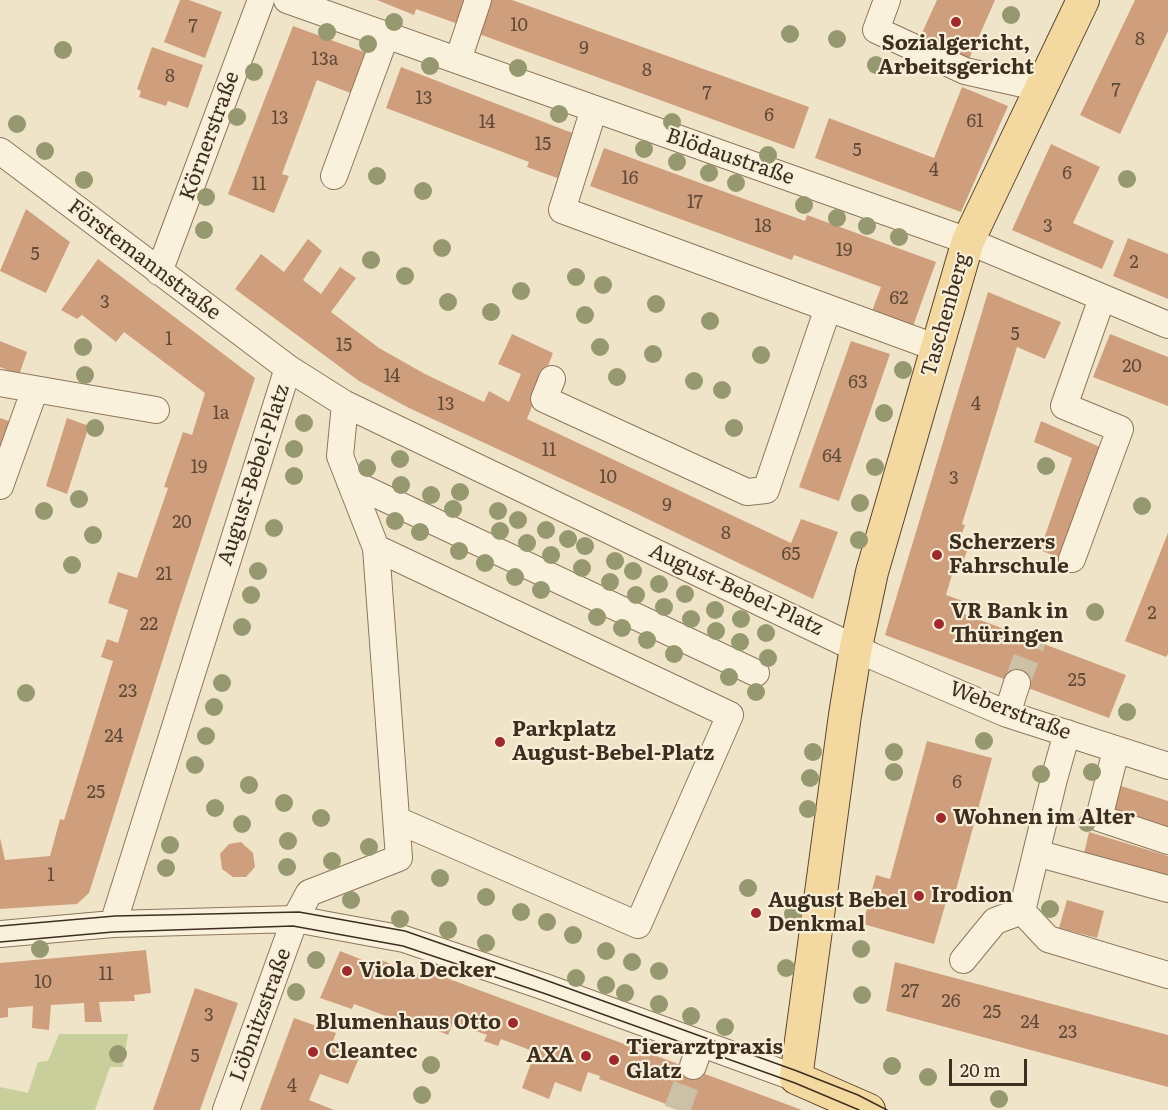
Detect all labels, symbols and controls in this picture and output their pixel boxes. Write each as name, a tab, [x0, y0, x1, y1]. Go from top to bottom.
house number: 10	[510, 15, 528, 37]
marker: Sozialgericht, Arbeitsgericht	[949, 15, 963, 29]
house number: 7	[188, 16, 198, 38]
house number: 8	[1135, 29, 1145, 51]
place label: Sozialgericht, Arbeitsgericht	[878, 31, 1034, 81]
house number: 9	[579, 38, 589, 60]
house number: 13a	[312, 49, 338, 71]
house number: 8	[642, 60, 652, 82]
house number: 8	[165, 66, 175, 88]
street label: Körnerstraße	[175, 68, 245, 204]
house number: 7	[1111, 80, 1121, 102]
house number: 7	[702, 83, 712, 105]
house number: 13	[415, 88, 433, 110]
house number: 6	[764, 105, 774, 127]
house number: 13	[271, 108, 289, 130]
house number: 61	[967, 111, 983, 133]
house number: 14	[479, 112, 495, 134]
street label: Blödaustraße	[663, 123, 797, 191]
house number: 15	[535, 134, 551, 156]
house number: 5	[852, 140, 862, 162]
house number: 4	[929, 160, 939, 182]
house number: 6	[1062, 163, 1072, 185]
house number: 16	[622, 168, 638, 190]
house number: 11	[252, 174, 266, 196]
house number: 17	[687, 192, 703, 214]
street label: Förstemannstraße	[63, 194, 225, 326]
house number: 18	[754, 216, 772, 238]
house number: 3	[1043, 216, 1053, 238]
house number: 19	[836, 240, 852, 262]
house number: 5	[30, 244, 40, 266]
street label: Taschenberg	[916, 250, 976, 380]
house number: 2	[1129, 252, 1139, 274]
house number: 62	[890, 288, 908, 310]
house number: 3	[100, 292, 110, 314]
house number: 5	[1010, 324, 1020, 346]
house number: 1	[165, 329, 173, 351]
house number: 15	[336, 335, 352, 357]
house number: 20	[1122, 356, 1142, 378]
house number: 14	[384, 366, 400, 388]
house number: 63	[848, 372, 868, 394]
street label: August-Bebel-Platz	[213, 381, 295, 569]
house number: 13	[437, 394, 455, 416]
house number: 4	[971, 394, 981, 416]
house number: 1a	[212, 403, 230, 425]
house number: 11	[542, 440, 556, 462]
house number: 64	[822, 446, 842, 468]
house number: 19	[191, 457, 207, 479]
house number: 10	[599, 467, 617, 489]
house number: 3	[949, 468, 959, 490]
house number: 9	[662, 495, 672, 517]
house number: 20	[172, 512, 192, 534]
house number: 8	[721, 523, 731, 545]
place label: Scherzers Fahrschule	[949, 530, 1069, 580]
street label: August-Bebel-Platz	[645, 539, 827, 641]
house number: 65	[782, 544, 800, 566]
marker: Scherzers Fahrschule	[930, 548, 944, 562]
house number: 21	[156, 564, 172, 586]
place label: VR Bank in Thüringen	[951, 599, 1068, 649]
house number: 2	[1147, 603, 1157, 625]
house number: 22	[140, 614, 158, 636]
marker: VR Bank in Thüringen	[932, 617, 946, 631]
house number: 25	[1068, 670, 1086, 692]
street label: Weberstraße	[946, 676, 1074, 746]
house number: 23	[119, 681, 137, 703]
place label: Parkplatz August-Bebel-Platz	[512, 717, 714, 767]
house number: 24	[104, 726, 124, 748]
marker: Parkplatz August-Bebel-Platz	[493, 735, 507, 749]
house number: 6	[952, 772, 962, 794]
house number: 25	[87, 782, 105, 804]
place label: Wohnen im Alter	[953, 805, 1135, 831]
marker: Wohnen im Alter	[934, 811, 948, 825]
house number: 1	[47, 865, 55, 887]
place label: Irodion	[931, 883, 1013, 909]
place label: August Bebel Denkmal	[768, 888, 907, 938]
marker: Irodion	[912, 889, 926, 903]
marker: August Bebel Denkmal	[749, 906, 763, 920]
street label: Löbnitzstraße	[225, 945, 297, 1085]
place label: Viola Decker	[359, 958, 496, 984]
house number: 11	[99, 964, 113, 986]
marker: Viola Decker	[340, 964, 354, 978]
house number: 10	[34, 972, 52, 994]
house number: 27	[901, 981, 919, 1003]
house number: 26	[942, 991, 960, 1013]
house number: 25	[983, 1002, 1001, 1024]
house number: 3	[204, 1005, 214, 1027]
place label: Blumenhaus Otto	[315, 1010, 501, 1036]
house number: 24	[1020, 1012, 1040, 1034]
marker: Blumenhaus Otto	[506, 1016, 520, 1030]
house number: 23	[1059, 1022, 1077, 1044]
place label: Tierarztpraxis Glatz	[626, 1035, 783, 1085]
place label: Cleantec	[325, 1039, 417, 1065]
place label: AXA	[526, 1043, 574, 1069]
marker: Cleantec	[306, 1045, 320, 1059]
house number: 5	[190, 1046, 200, 1068]
scale bar	[952, 1047, 1030, 1085]
marker: AXA	[579, 1049, 593, 1063]
marker: Tierarztpraxis Glatz	[607, 1053, 621, 1067]
text: 20 m	[960, 1056, 1001, 1083]
house number: 4	[287, 1076, 297, 1098]

